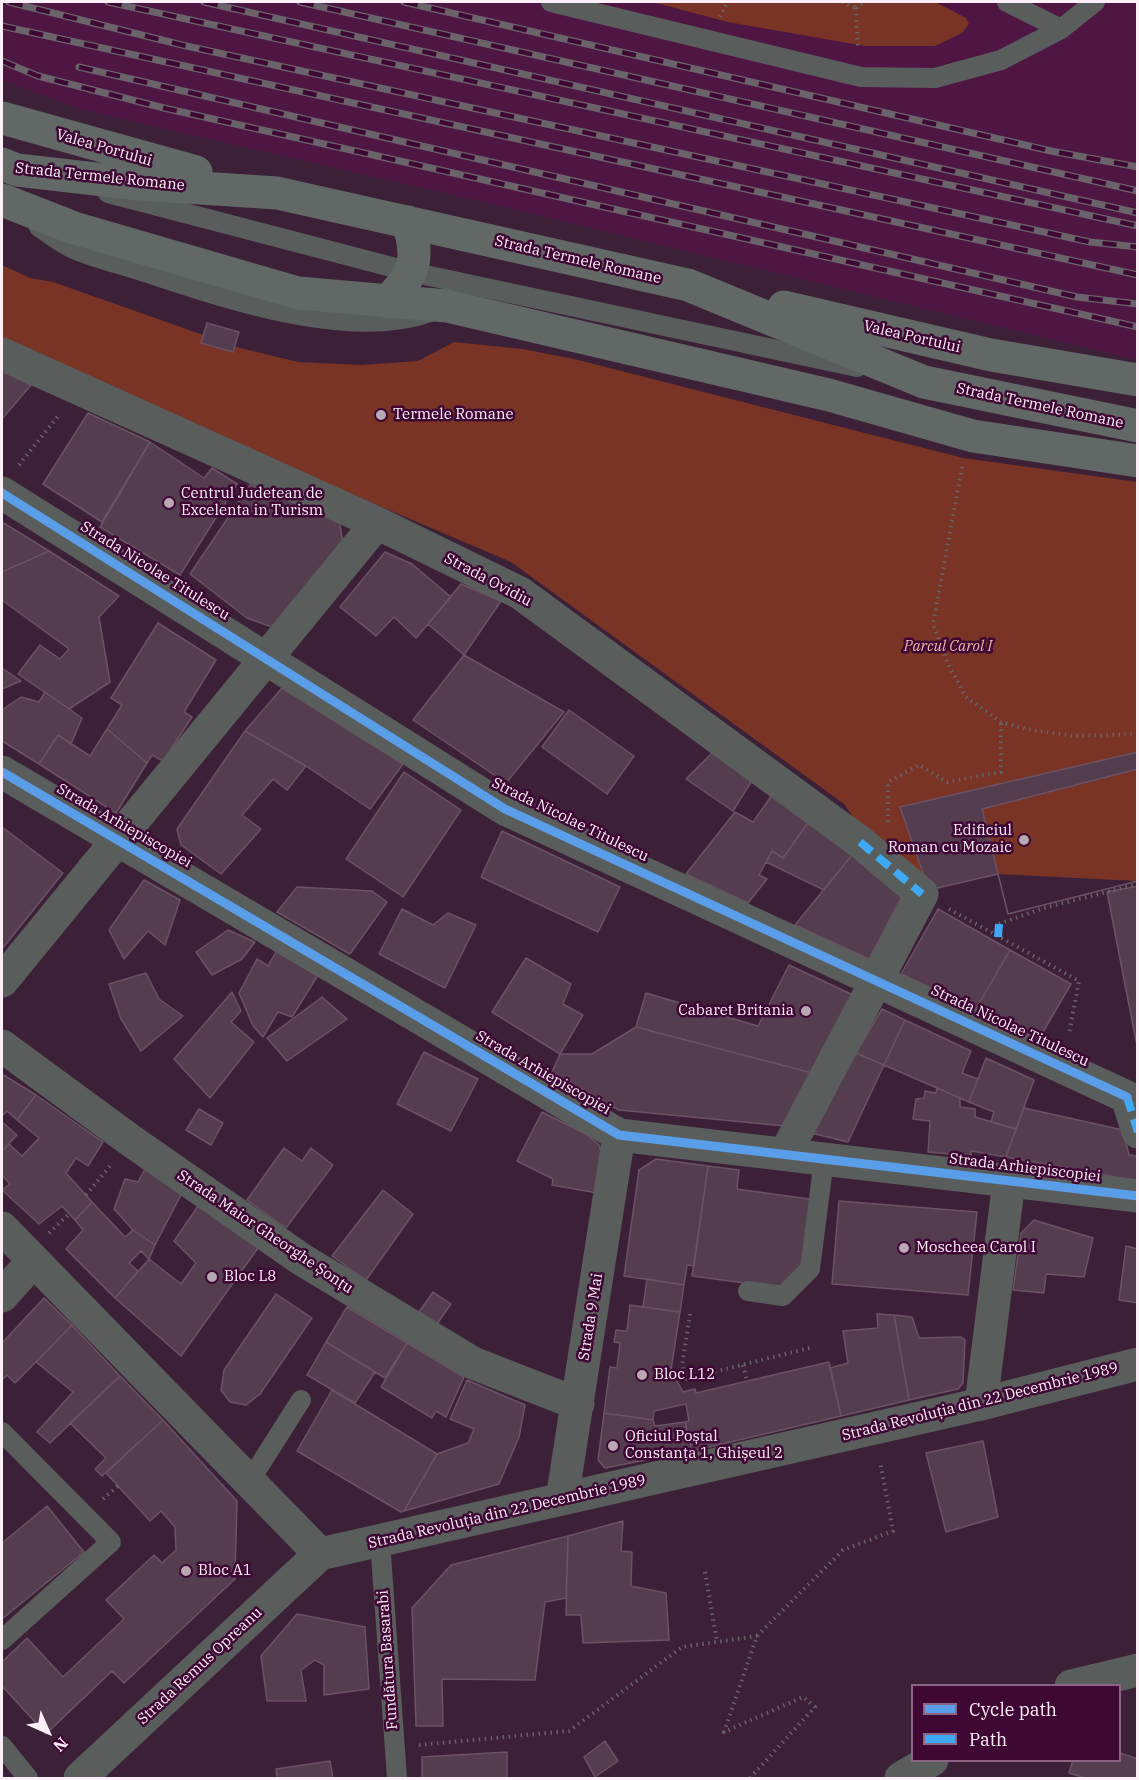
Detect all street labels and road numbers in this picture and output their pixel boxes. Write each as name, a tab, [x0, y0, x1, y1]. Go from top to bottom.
street label: Valea Portului	[54, 126, 154, 170]
street label: Strada Termele Romane	[14, 159, 186, 195]
street label: Strada Termele Romane	[493, 232, 663, 288]
street label: Valea Portului	[862, 317, 962, 357]
street label: Strada Termele Romane	[955, 379, 1125, 433]
street label: Strada Nicolae Titulescu	[77, 518, 233, 624]
street label: Strada Ovidiu	[441, 549, 535, 611]
street label: Strada Nicolae Titulescu	[489, 774, 651, 866]
street label: Strada Arhiepiscopiei	[53, 780, 195, 872]
street label: Strada Nicolae Titulescu	[928, 981, 1092, 1071]
street label: Strada Arhiepiscopiei	[472, 1027, 614, 1119]
street label: Strada Arhiepiscopiei	[948, 1150, 1102, 1186]
street label: Strada Maior Gheorghe Șonțu	[174, 1166, 356, 1298]
street label: Strada 9 Mai	[575, 1272, 607, 1362]
street label: Strada Revoluția din 22 Decembrie 1989	[840, 1359, 1120, 1445]
street label: Strada Revoluția din 22 Decembrie 1989	[367, 1471, 647, 1553]
street label: Fundătura Basarabi	[374, 1590, 402, 1730]
street label: Strada Remus Opreanu	[134, 1604, 266, 1728]

